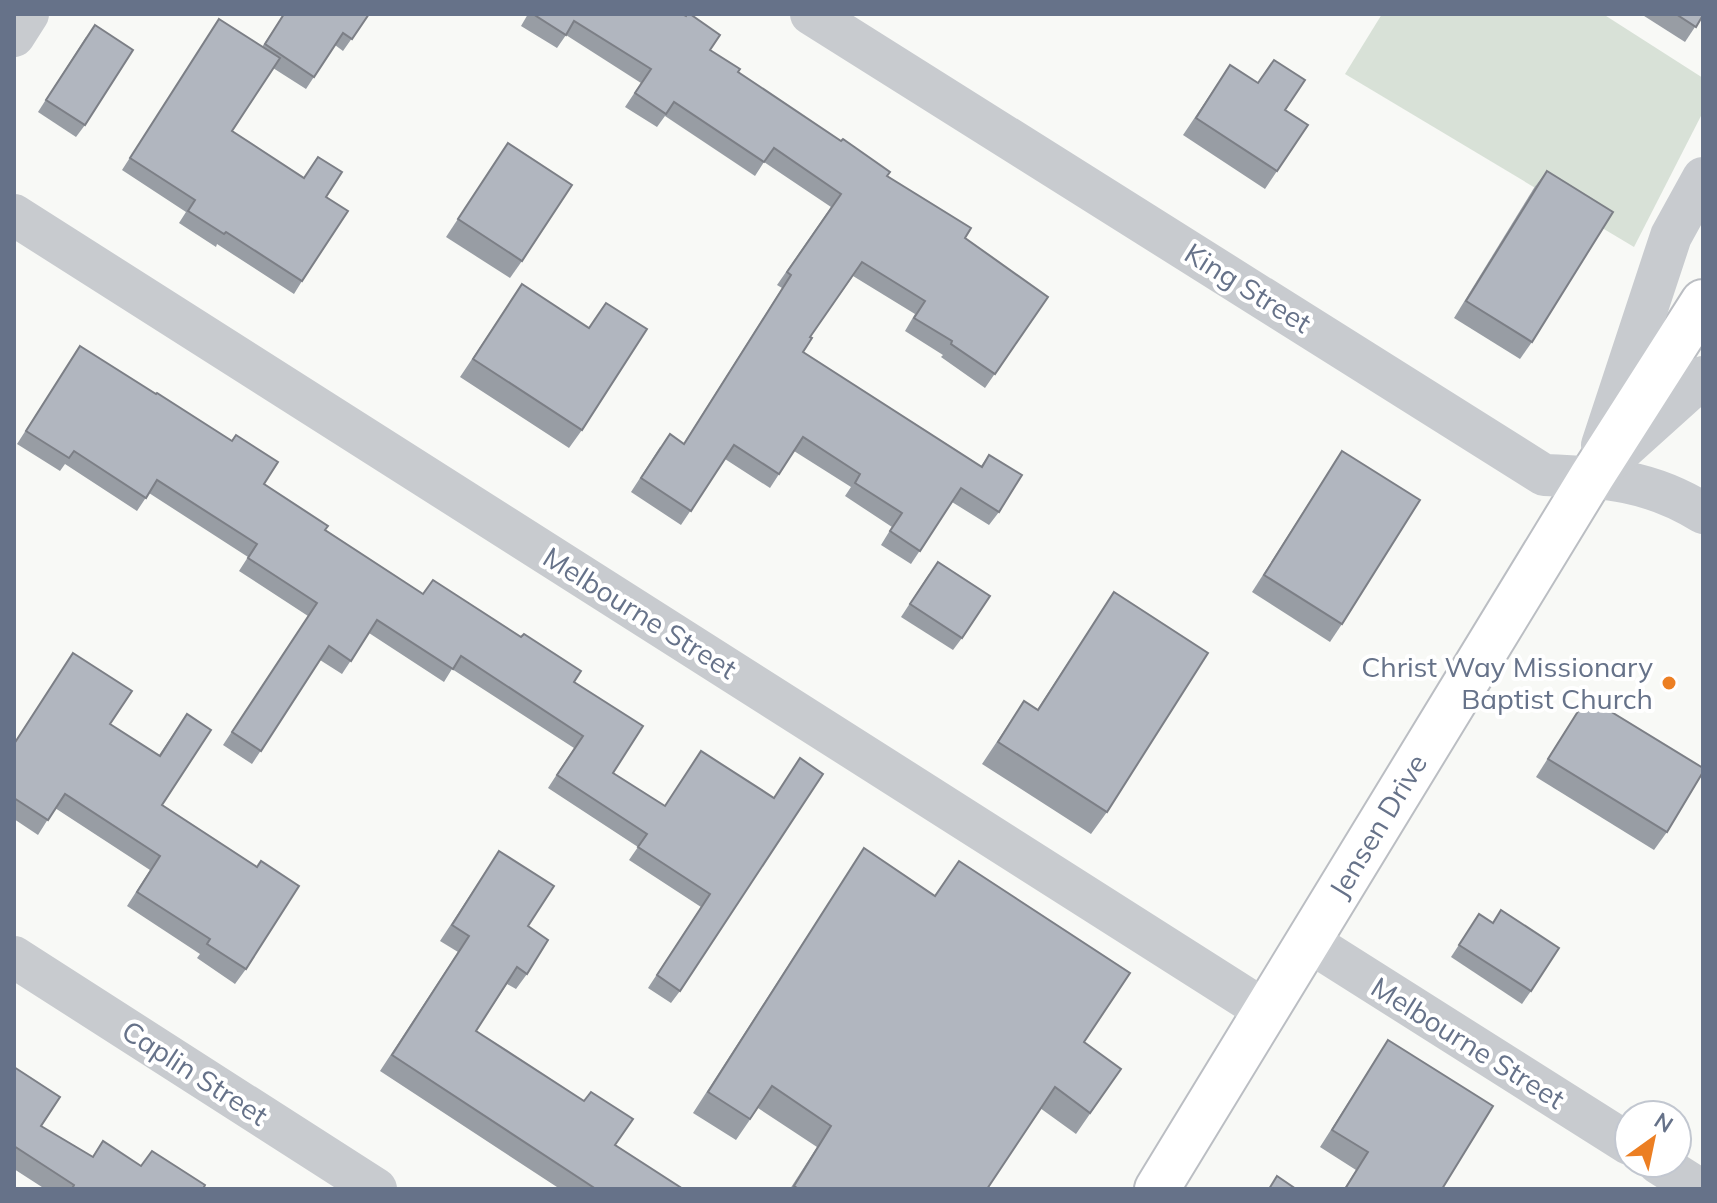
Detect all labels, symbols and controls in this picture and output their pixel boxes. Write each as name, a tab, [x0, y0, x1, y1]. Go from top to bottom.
street label: King Street	[1179, 235, 1318, 340]
street label: Melbourne Street	[537, 539, 744, 686]
place label: Christ Way Missionary Baptist Church	[1361, 649, 1653, 716]
marker: Christ Way Missionary Baptist Church	[1660, 674, 1678, 692]
street label: Jensen Drive	[1321, 748, 1434, 904]
street label: Melbourne Street	[1365, 969, 1572, 1116]
street label: Caplin Street	[116, 1012, 275, 1133]
north arrow	[1613, 1099, 1693, 1179]
text: N	[1649, 1106, 1678, 1138]

